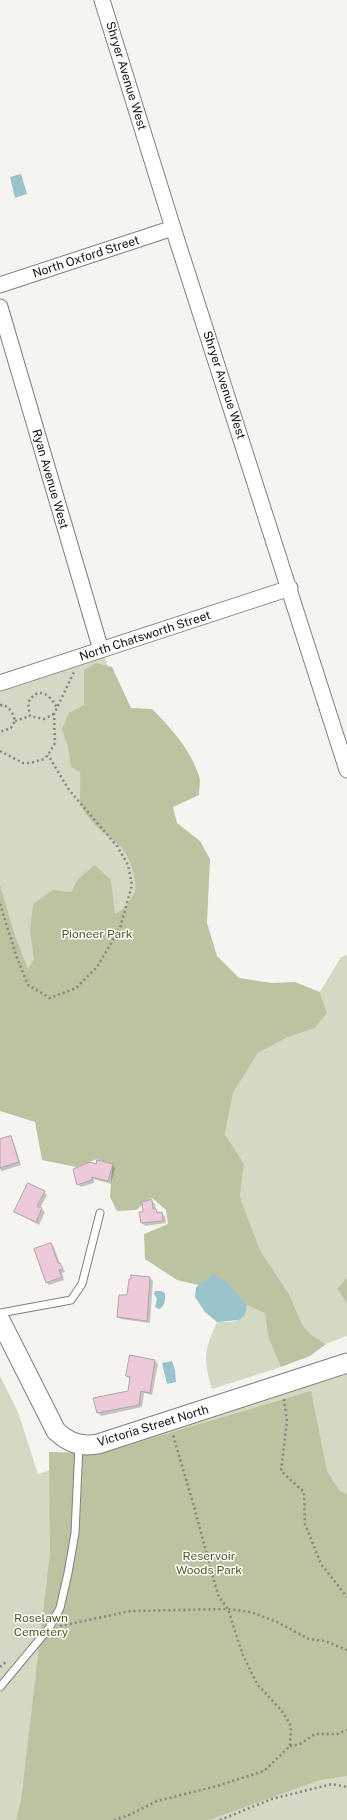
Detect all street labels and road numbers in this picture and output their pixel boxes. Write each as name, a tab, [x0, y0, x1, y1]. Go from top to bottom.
street label: Shryer Avenue West	[103, 20, 149, 132]
street label: North Oxford Street	[31, 233, 141, 281]
street label: Shryer Avenue West	[200, 329, 248, 441]
street label: Ryan Avenue West	[29, 427, 71, 531]
street label: North Chatsworth Street	[78, 608, 212, 664]
street label: Victoria Street North	[96, 1402, 210, 1450]

